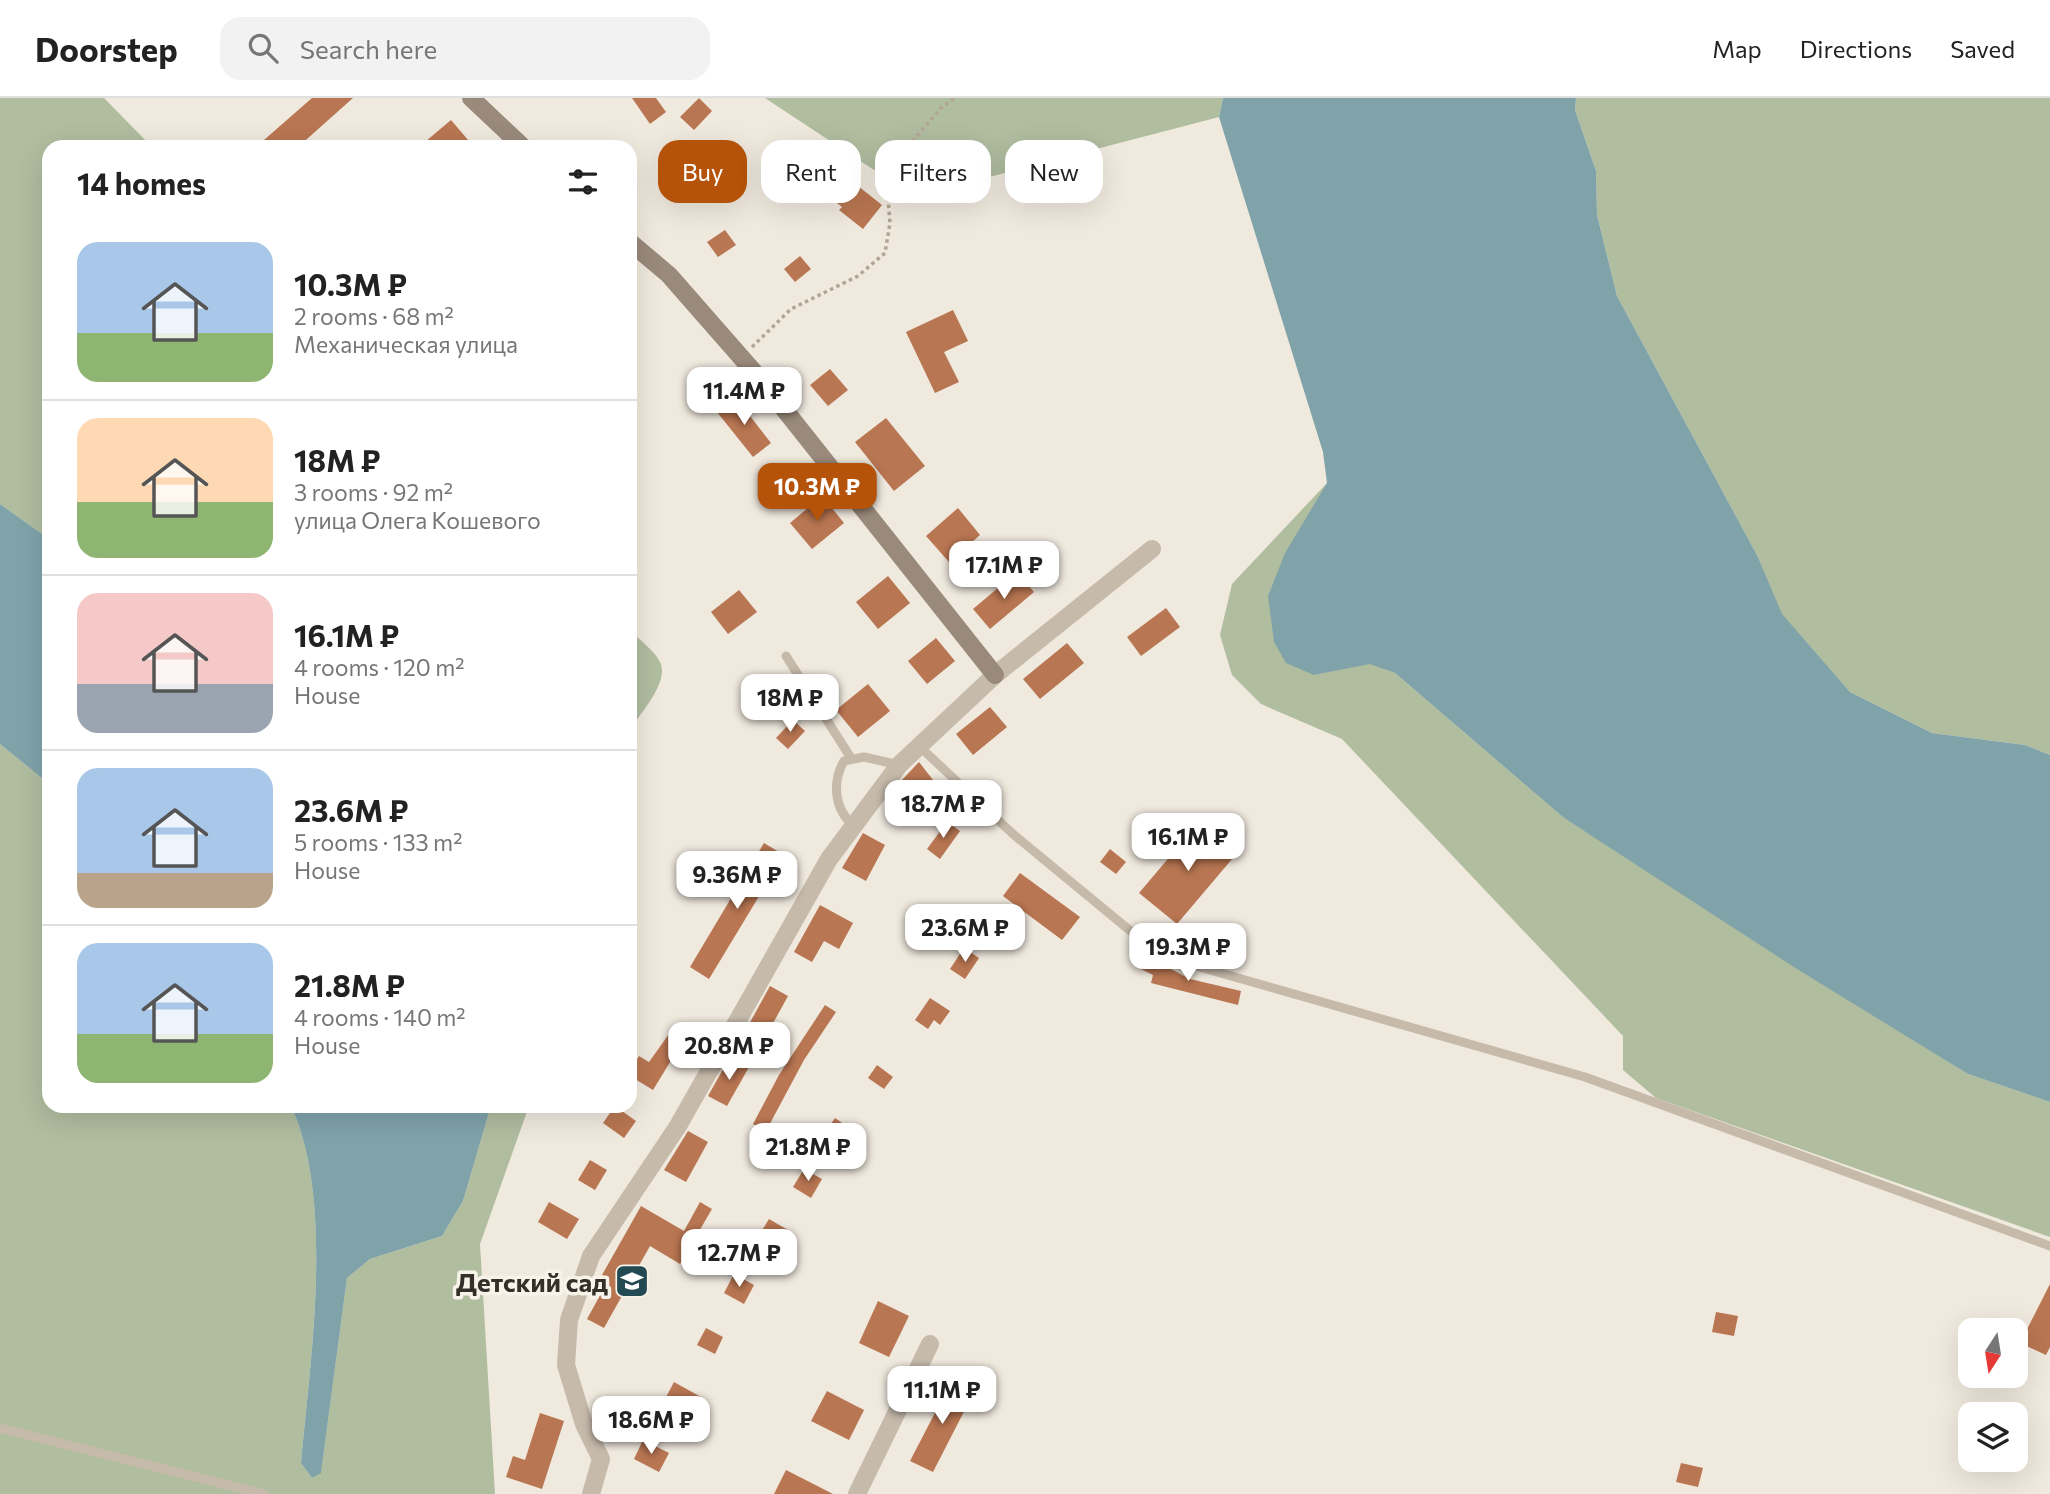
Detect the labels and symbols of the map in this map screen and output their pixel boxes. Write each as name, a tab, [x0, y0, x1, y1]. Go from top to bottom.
pin: 11.4M ₽	[679, 368, 809, 427]
pin: 10.3M ₽	[752, 464, 882, 523]
pin: 17.1M ₽	[939, 542, 1069, 601]
pin: 18M ₽	[741, 674, 839, 734]
pin: 18.7M ₽	[878, 780, 1008, 840]
pin: 16.1M ₽	[1123, 814, 1253, 873]
pin: 9.36M ₽	[672, 852, 802, 911]
pin: 23.6M ₽	[900, 904, 1030, 964]
pin: 19.3M ₽	[1123, 924, 1253, 983]
pin: 20.8M ₽	[664, 1023, 794, 1082]
pin: 21.8M ₽	[743, 1124, 873, 1183]
pin: 12.7M ₽	[674, 1230, 804, 1289]
school or university icon: Детский сад	[613, 1262, 651, 1300]
place label: Детский сад	[456, 1266, 608, 1297]
north arrow	[1958, 1318, 2028, 1388]
pin: 11.1M ₽	[877, 1366, 1007, 1426]
pin: 18.6M ₽	[586, 1396, 716, 1456]

